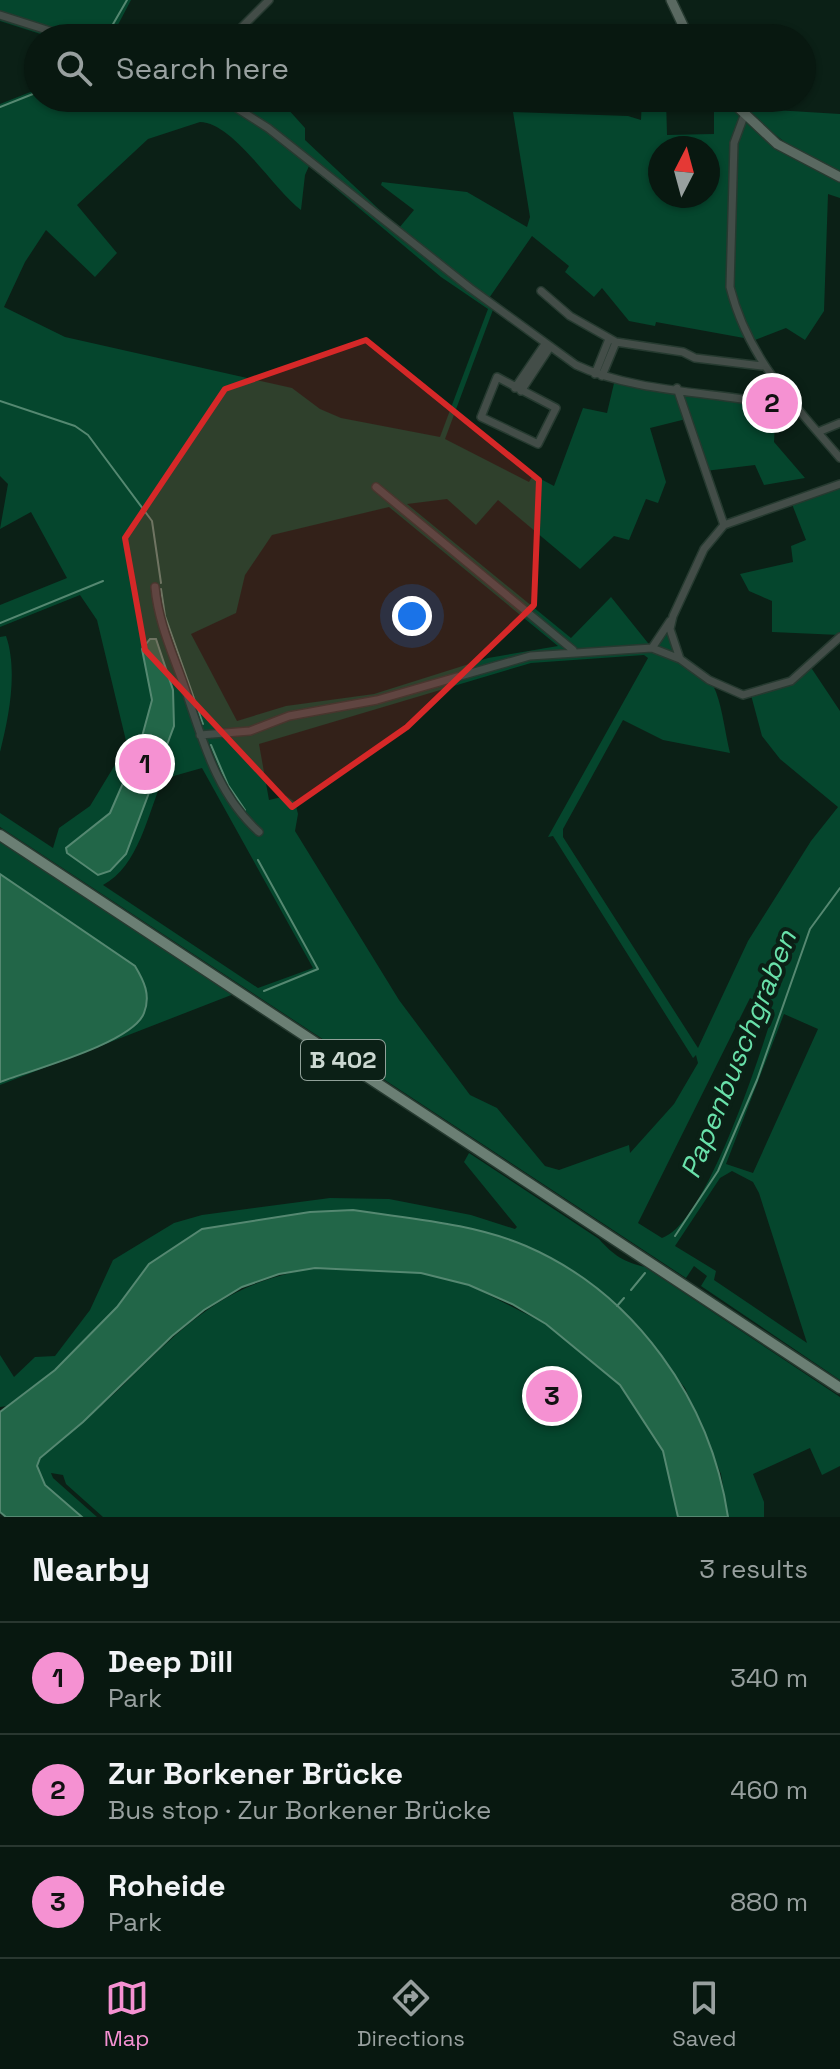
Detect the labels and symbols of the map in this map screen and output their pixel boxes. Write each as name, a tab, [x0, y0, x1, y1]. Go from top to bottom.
north arrow	[648, 136, 720, 208]
pin: 2	[746, 373, 798, 433]
your location	[392, 596, 432, 636]
pin: 1	[119, 734, 171, 794]
water label: Papenbuschgraben	[672, 924, 804, 1183]
road number: B 402	[301, 1040, 385, 1080]
pin: 3	[526, 1366, 578, 1426]

